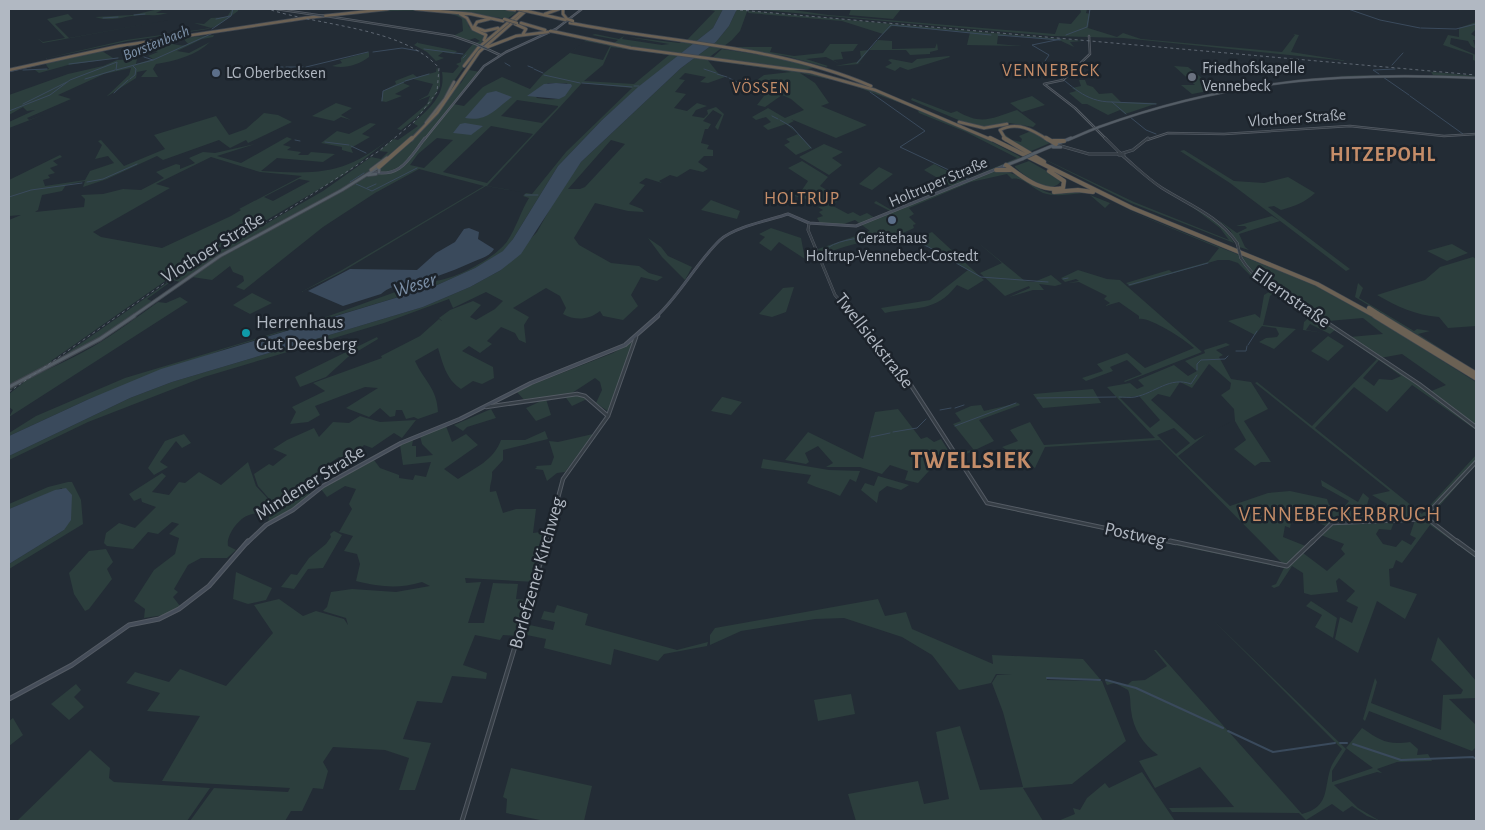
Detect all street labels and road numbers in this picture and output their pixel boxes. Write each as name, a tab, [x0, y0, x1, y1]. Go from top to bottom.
street label: Vlothoer Straße	[1247, 107, 1347, 129]
street label: Holtruper Straße	[886, 154, 990, 210]
street label: Vlothoer Straße	[158, 209, 268, 287]
street label: Ellernstraße	[1249, 264, 1333, 332]
street label: Twellsiekstraße	[831, 290, 917, 392]
street label: Mindener Straße	[252, 442, 368, 524]
street label: Borlefzener Kirchweg	[506, 494, 568, 651]
street label: Postweg	[1103, 519, 1168, 551]

